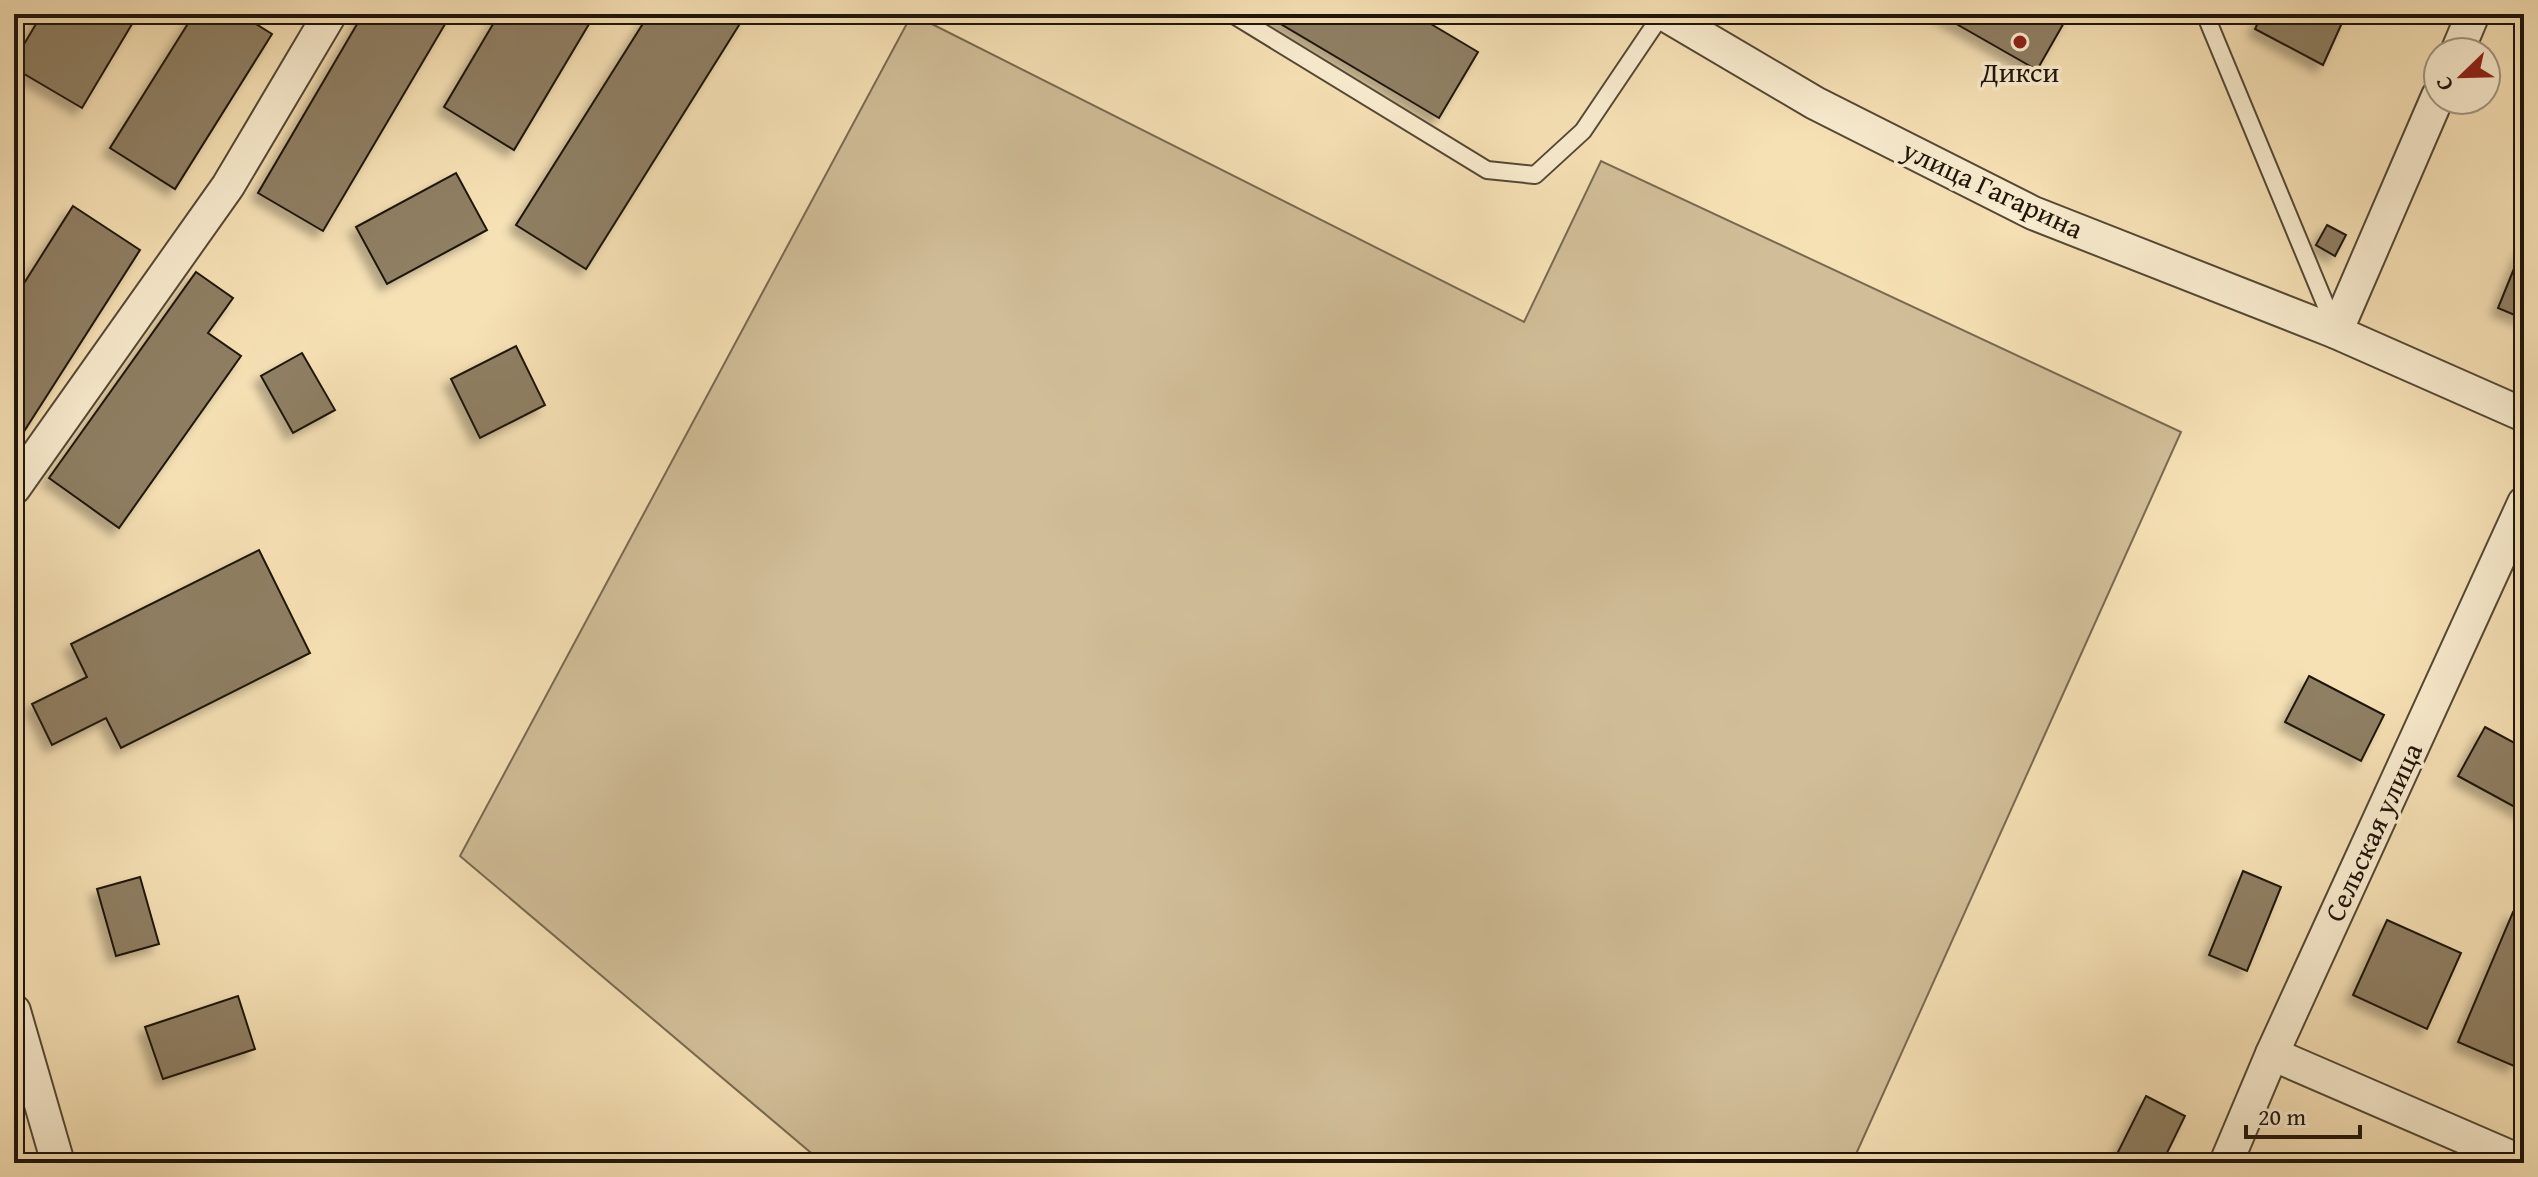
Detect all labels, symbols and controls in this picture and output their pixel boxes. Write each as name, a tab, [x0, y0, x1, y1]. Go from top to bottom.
marker: Дикси	[2011, 33, 2029, 51]
north arrow	[2422, 36, 2502, 116]
place label: Дикси	[1980, 51, 2059, 92]
text: С	[2426, 72, 2461, 96]
street label: улица Гагарина	[1895, 128, 2091, 249]
street label: Сельская улица	[2313, 735, 2432, 928]
scale bar	[2246, 1089, 2360, 1139]
text: 20 m	[2258, 1099, 2306, 1134]

